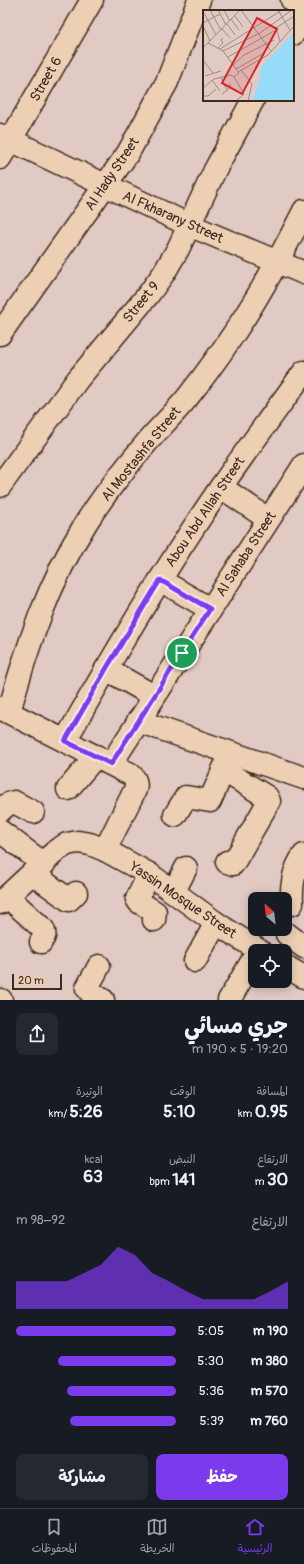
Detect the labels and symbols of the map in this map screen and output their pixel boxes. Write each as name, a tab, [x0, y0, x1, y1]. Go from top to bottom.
inset map	[203, 10, 294, 101]
street label: Street 6	[26, 53, 66, 105]
street label: Al Hady Street	[81, 134, 143, 214]
street label: Al Fkharany Street	[120, 187, 226, 247]
street label: Street 9	[119, 278, 163, 326]
street label: Al Mostashfa Street	[98, 403, 185, 505]
street label: Abou Abd Allah Street	[162, 453, 248, 570]
street label: Al Sahaba Street	[212, 508, 280, 600]
pin	[165, 636, 199, 670]
street label: Yassin Mosque Street	[125, 857, 240, 942]
north arrow	[248, 892, 292, 936]
scale bar	[12, 972, 62, 991]

